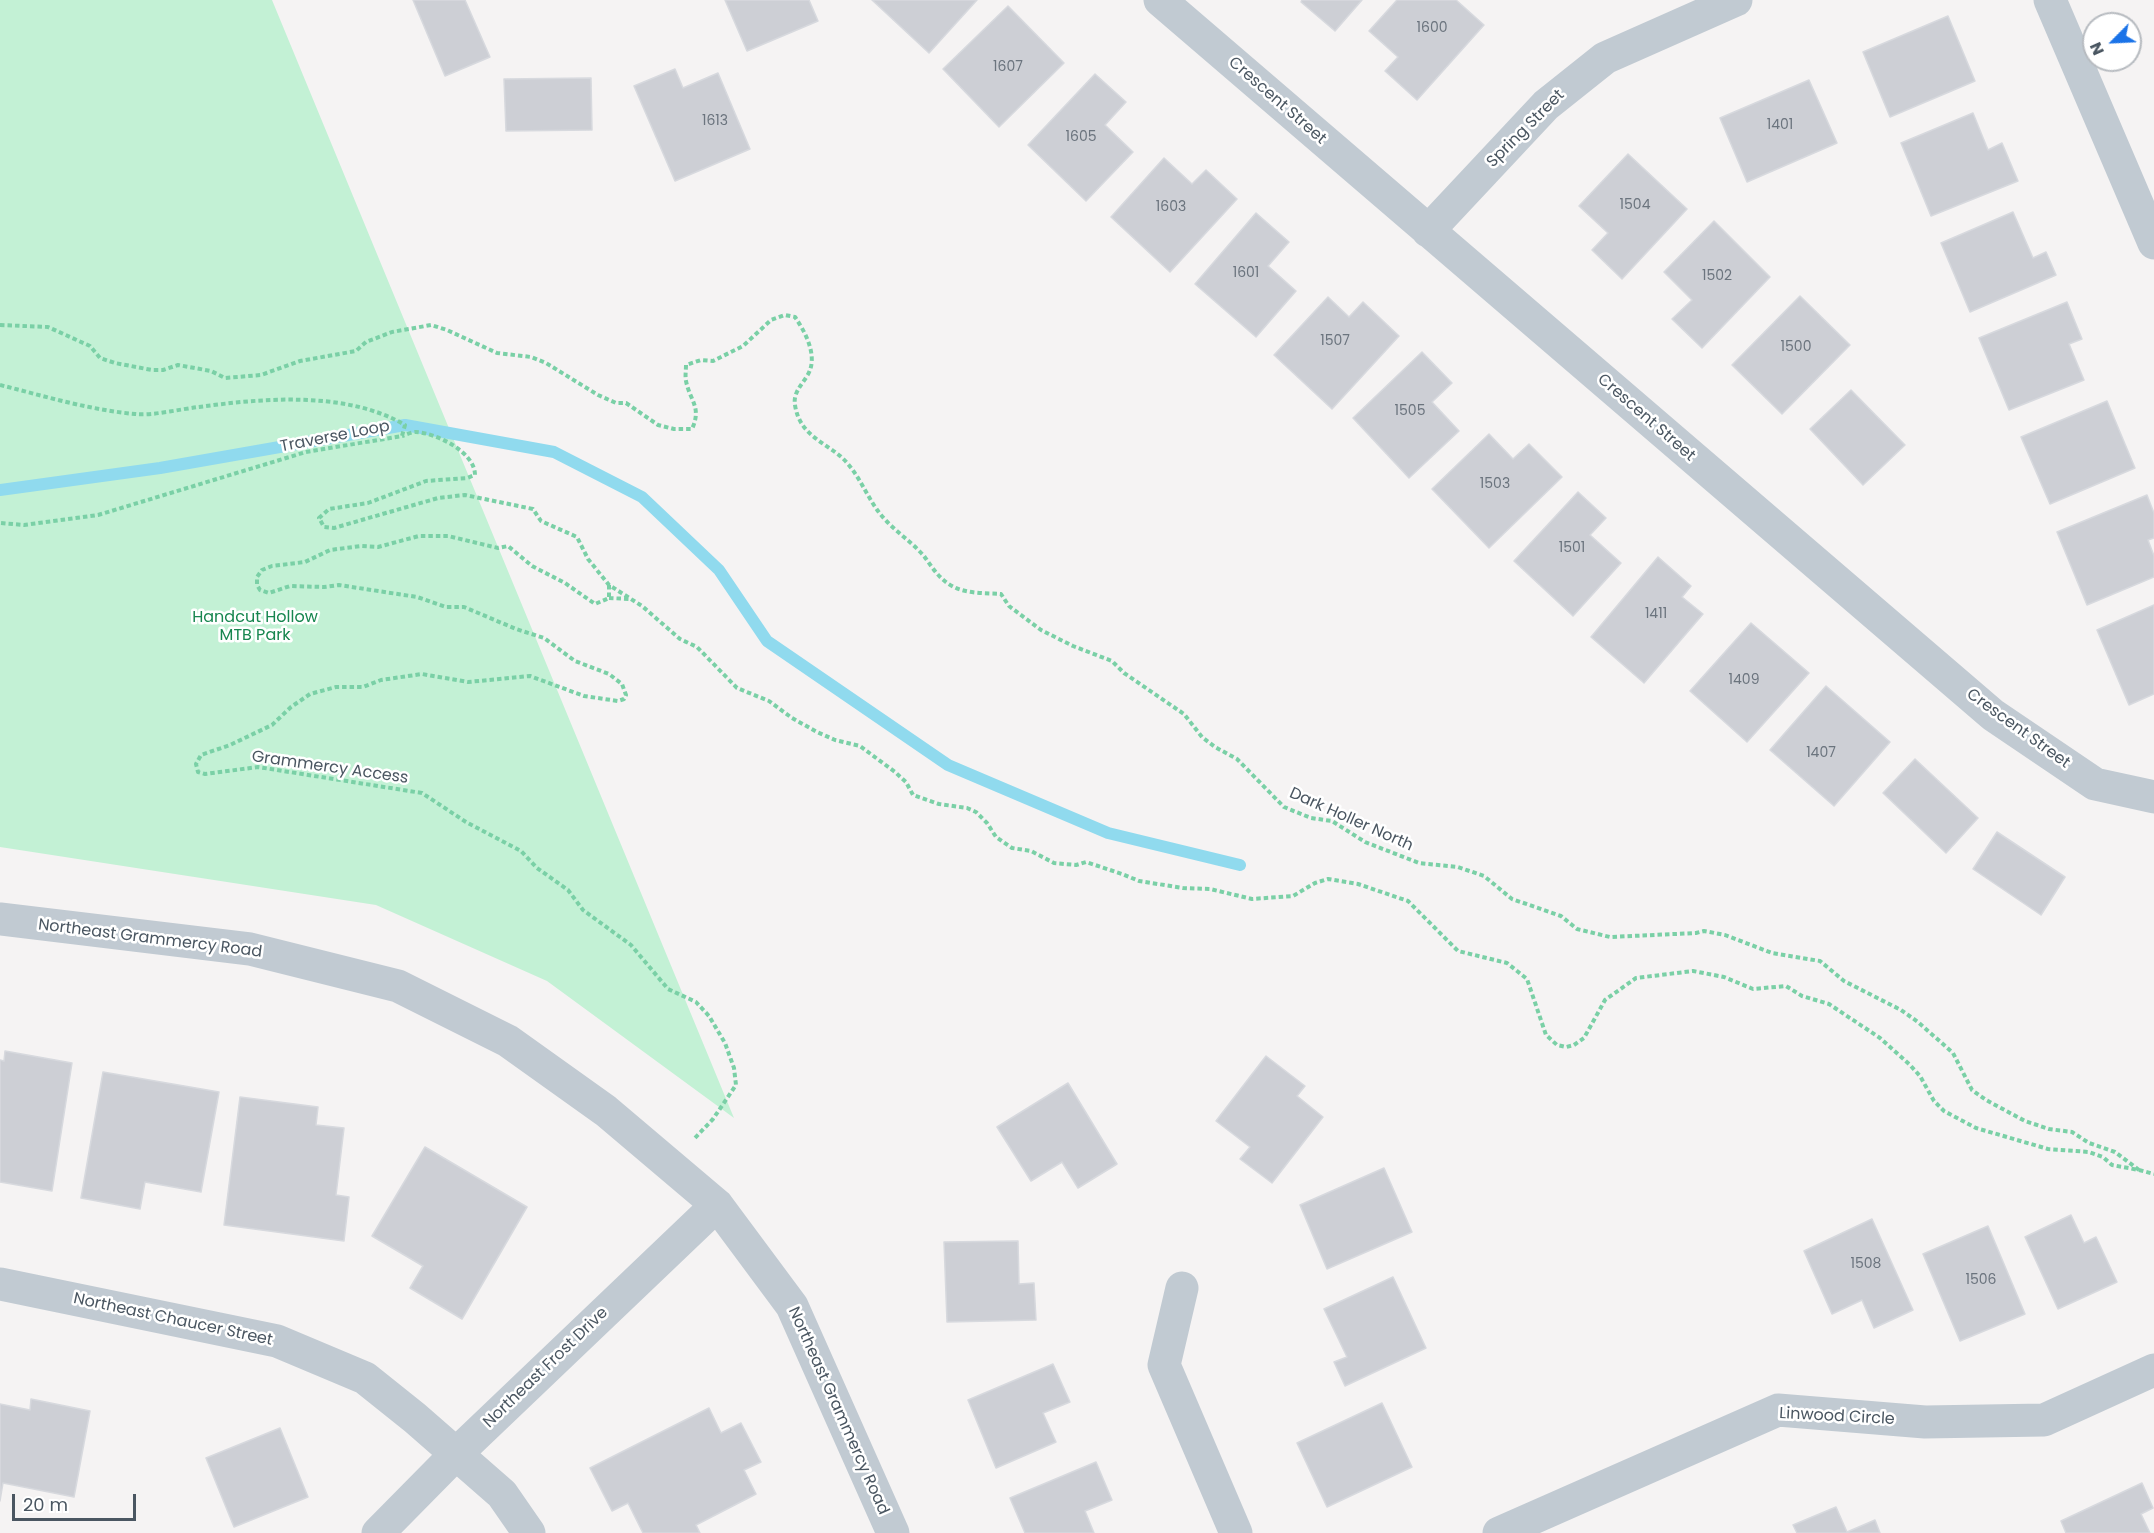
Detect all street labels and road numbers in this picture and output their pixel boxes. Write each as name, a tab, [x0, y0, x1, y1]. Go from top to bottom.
street label: Crescent Street	[1224, 53, 1330, 149]
street label: Spring Street	[1483, 86, 1569, 172]
street label: Crescent Street	[1593, 370, 1699, 466]
street label: Traverse Loop	[279, 417, 391, 457]
street label: Crescent Street	[1962, 685, 2074, 773]
street label: Grammercy Access	[250, 748, 410, 788]
street label: Dark Holler North	[1286, 784, 1416, 856]
street label: Northeast Grammercy Road	[37, 916, 263, 962]
street label: Northeast Chaucer Street	[72, 1289, 274, 1351]
street label: Northeast Frost Drive	[480, 1304, 612, 1432]
street label: Northeast Grammercy Road	[783, 1304, 893, 1518]
street label: Linwood Circle	[1779, 1404, 1895, 1430]

